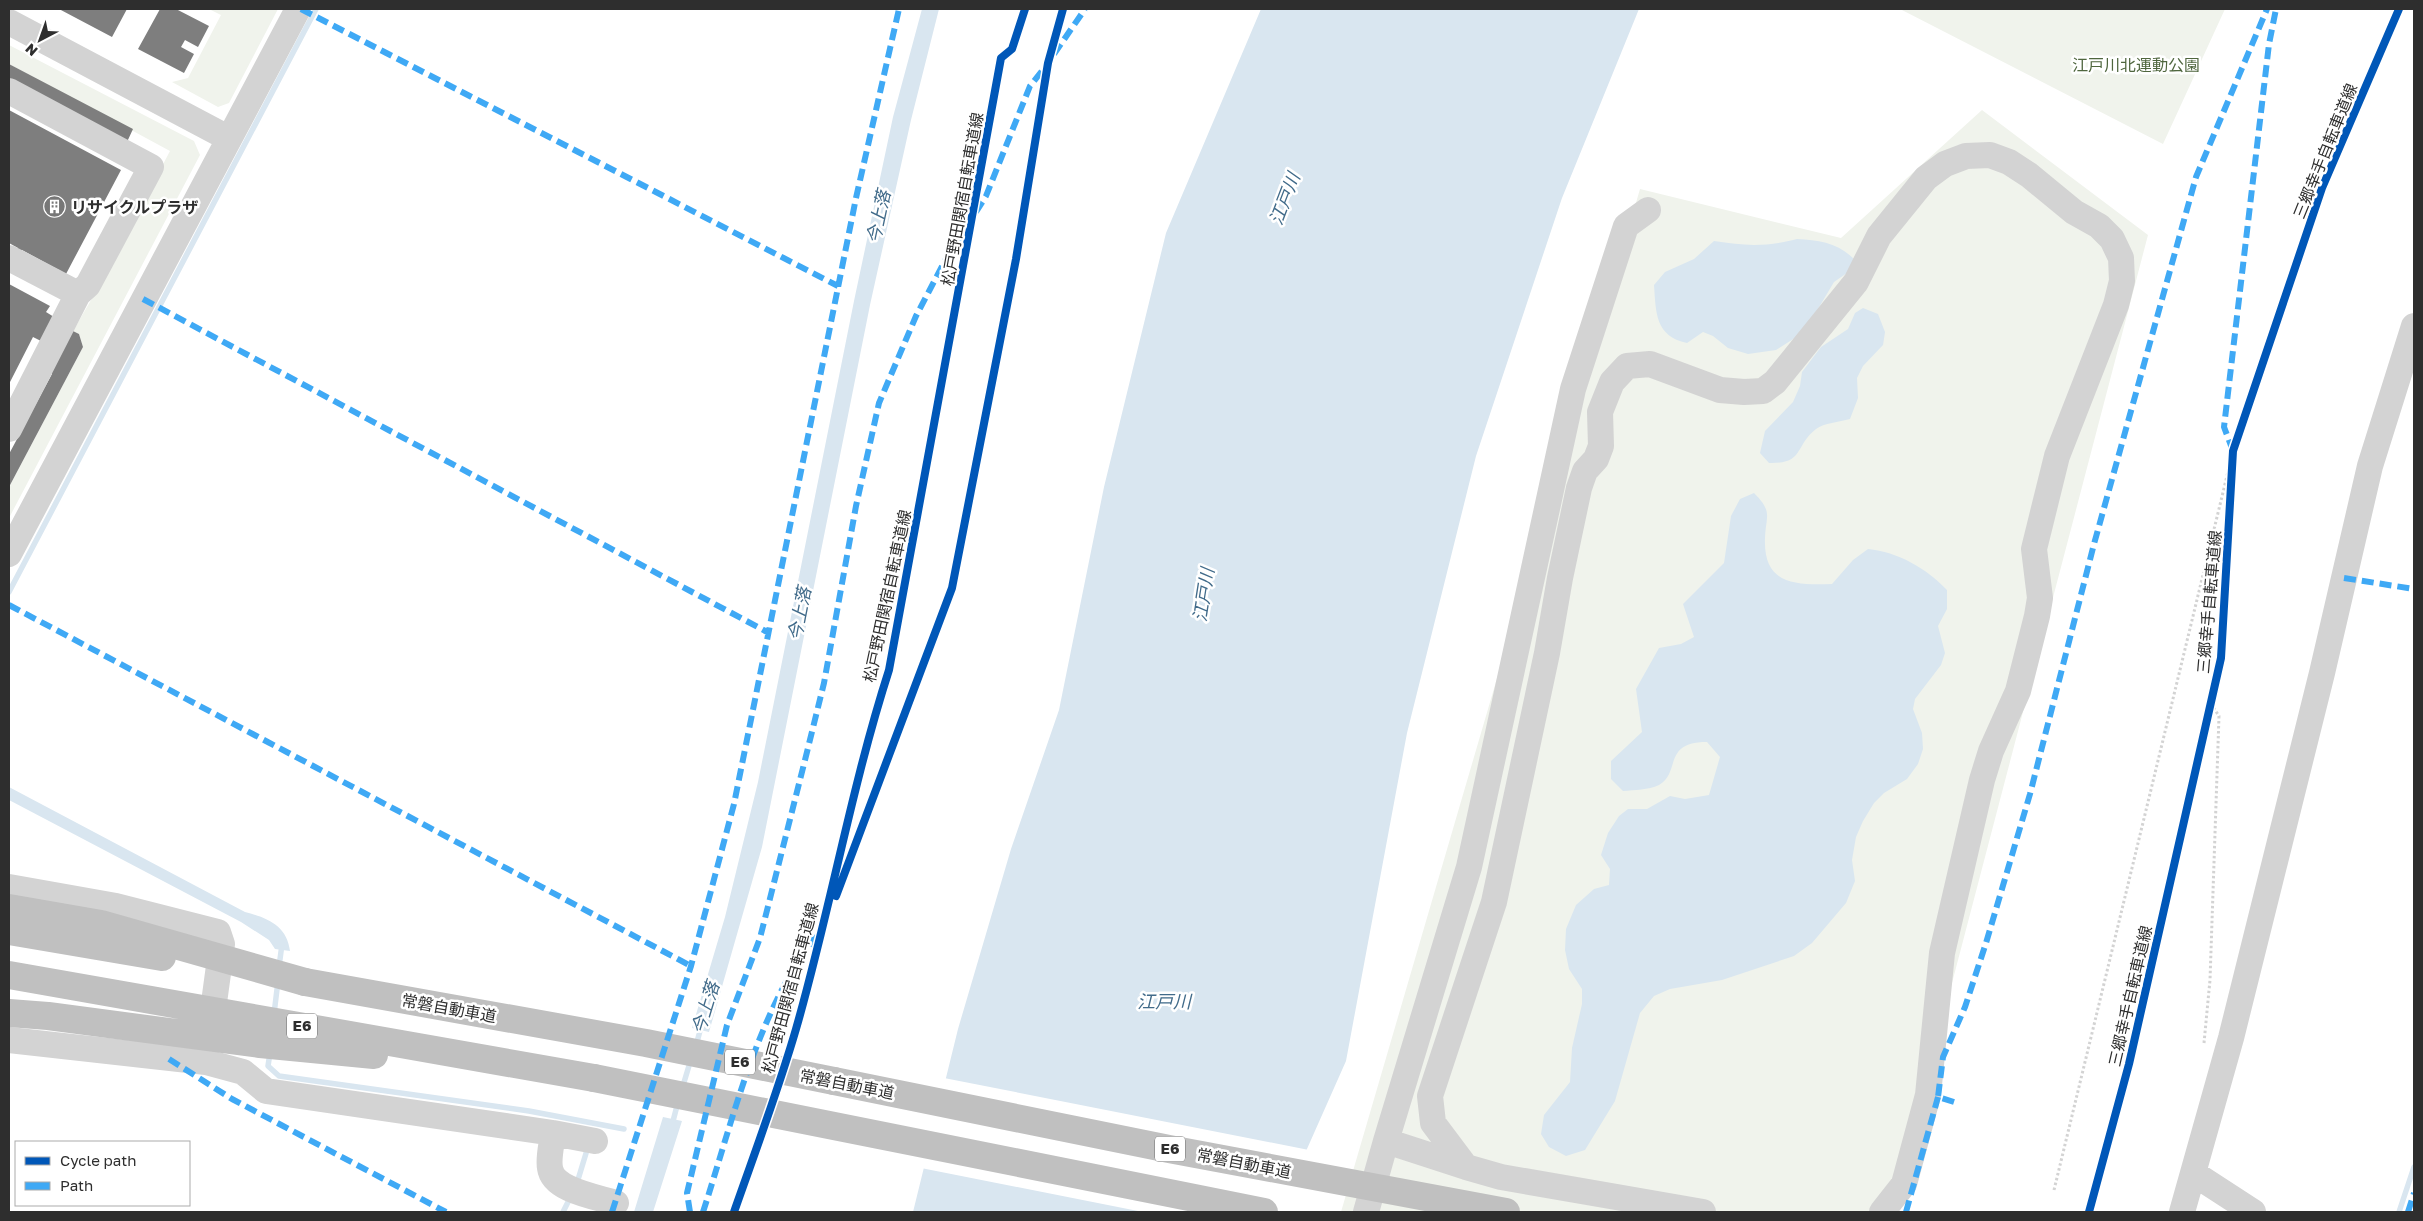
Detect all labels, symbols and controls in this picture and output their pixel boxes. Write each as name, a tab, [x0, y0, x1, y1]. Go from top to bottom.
north arrow	[15, 15, 65, 65]
text: N	[22, 40, 41, 60]
park label: 江戸川北運動公園	[2072, 55, 2200, 75]
street label: 三郷幸手自転車道線	[2289, 80, 2361, 222]
street label: 松戸野田関宿自転車道線	[937, 111, 987, 287]
water label: 江戸川	[1264, 168, 1305, 228]
water label: 今上落	[862, 185, 895, 245]
building icon: リサイクルプラザ	[43, 195, 67, 219]
place label: リサイクルプラザ	[71, 197, 198, 217]
street label: 松戸野田関宿自転車道線	[859, 508, 915, 684]
street label: 三郷幸手自転車道線	[2193, 529, 2225, 675]
water label: 江戸川	[1188, 564, 1218, 623]
water label: 今上落	[783, 582, 816, 642]
street label: 松戸野田関宿自転車道線	[758, 900, 822, 1076]
street label: 三郷幸手自転車道線	[2104, 924, 2156, 1068]
water label: 今上落	[687, 976, 724, 1037]
street label: 常磐自動車道	[400, 990, 498, 1026]
water label: 江戸川	[1137, 990, 1193, 1012]
road number: E6	[287, 1014, 317, 1038]
road number: E6	[725, 1050, 755, 1074]
street label: 常磐自動車道	[798, 1065, 896, 1103]
road number: E6	[1155, 1136, 1185, 1162]
legend	[15, 1141, 190, 1206]
street label: 常磐自動車道	[1195, 1144, 1293, 1182]
text: Cycle path	[60, 1151, 136, 1169]
text: Path	[60, 1176, 93, 1194]

